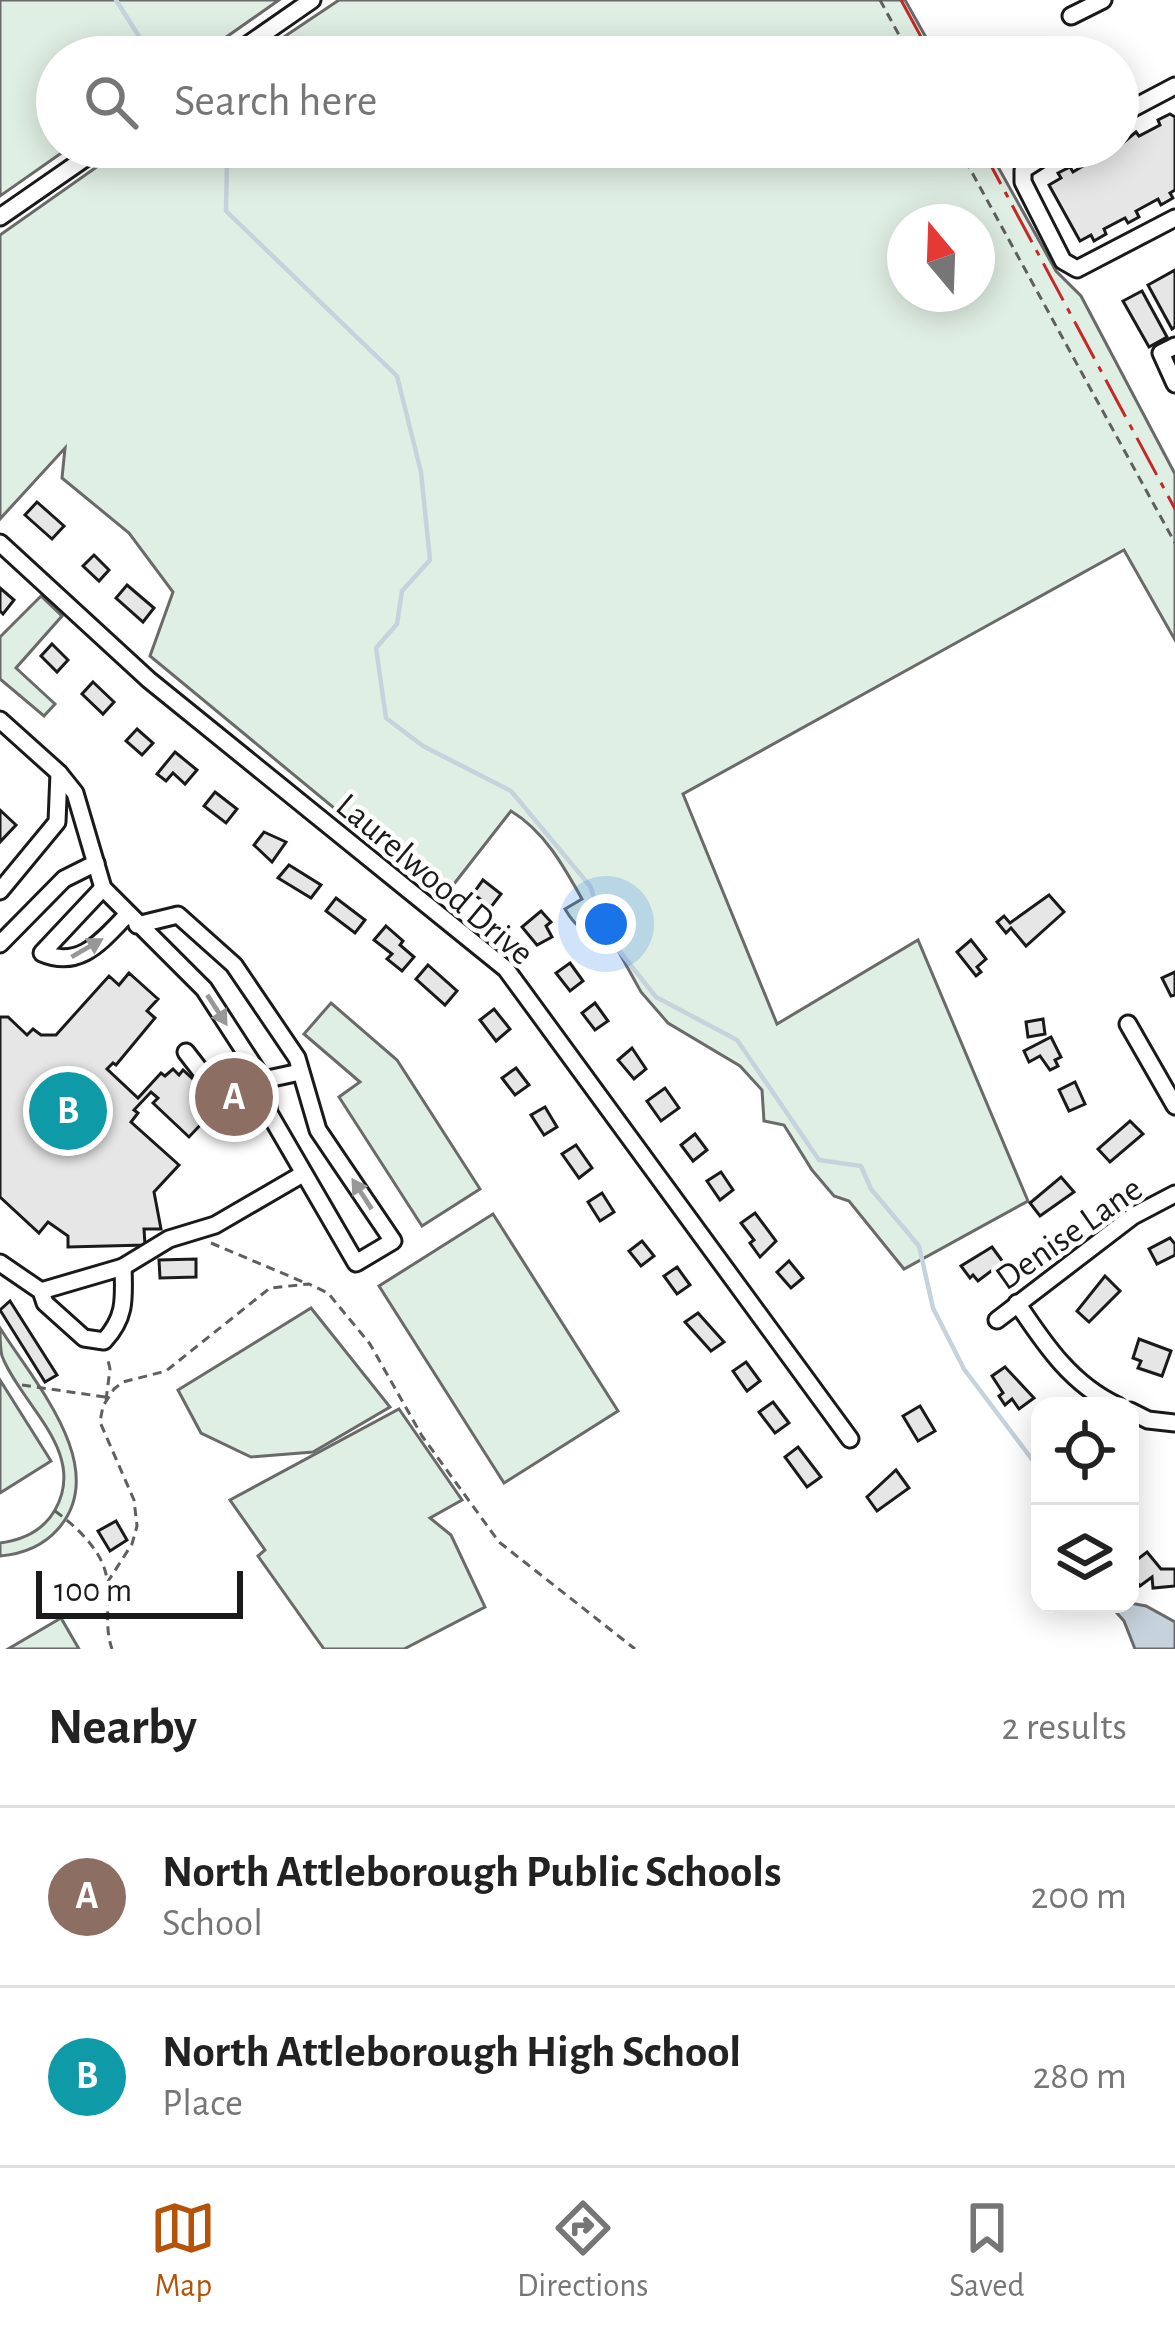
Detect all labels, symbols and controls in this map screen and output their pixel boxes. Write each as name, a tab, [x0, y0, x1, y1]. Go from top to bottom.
search box	[36, 36, 1139, 168]
icon: search	[78, 69, 144, 135]
text: Search here	[174, 79, 377, 124]
north arrow	[887, 204, 995, 312]
street label: Laurelwood Drive	[329, 787, 540, 972]
your location	[576, 894, 636, 954]
one-way arrow	[70, 938, 103, 959]
one-way arrow	[205, 993, 227, 1026]
pin: A	[195, 1052, 273, 1142]
pin: B	[29, 1066, 107, 1156]
street label: Denise Lane	[989, 1170, 1149, 1297]
one-way arrow	[351, 1177, 373, 1210]
map controls	[1031, 1397, 1139, 1613]
button: locate	[1031, 1397, 1139, 1505]
button: layers	[1031, 1505, 1139, 1613]
scale bar	[36, 1565, 243, 1618]
text: 100 m	[54, 1575, 132, 1608]
text: Nearby	[48, 1702, 197, 1753]
text: 2 results	[1001, 1708, 1127, 1747]
text: North Attleborough Public Schools	[162, 1850, 781, 1895]
text: A	[75, 1877, 99, 1916]
text: 200 m	[1030, 1877, 1127, 1916]
text: School	[162, 1904, 263, 1943]
text: North Attleborough High School	[162, 2030, 741, 2075]
text: B	[76, 2057, 98, 2096]
text: 280 m	[1033, 2057, 1127, 2096]
text: Place	[162, 2084, 243, 2123]
tab: Map	[150, 2195, 216, 2307]
tab: Directions	[517, 2195, 648, 2307]
tab: Saved	[949, 2195, 1025, 2307]

